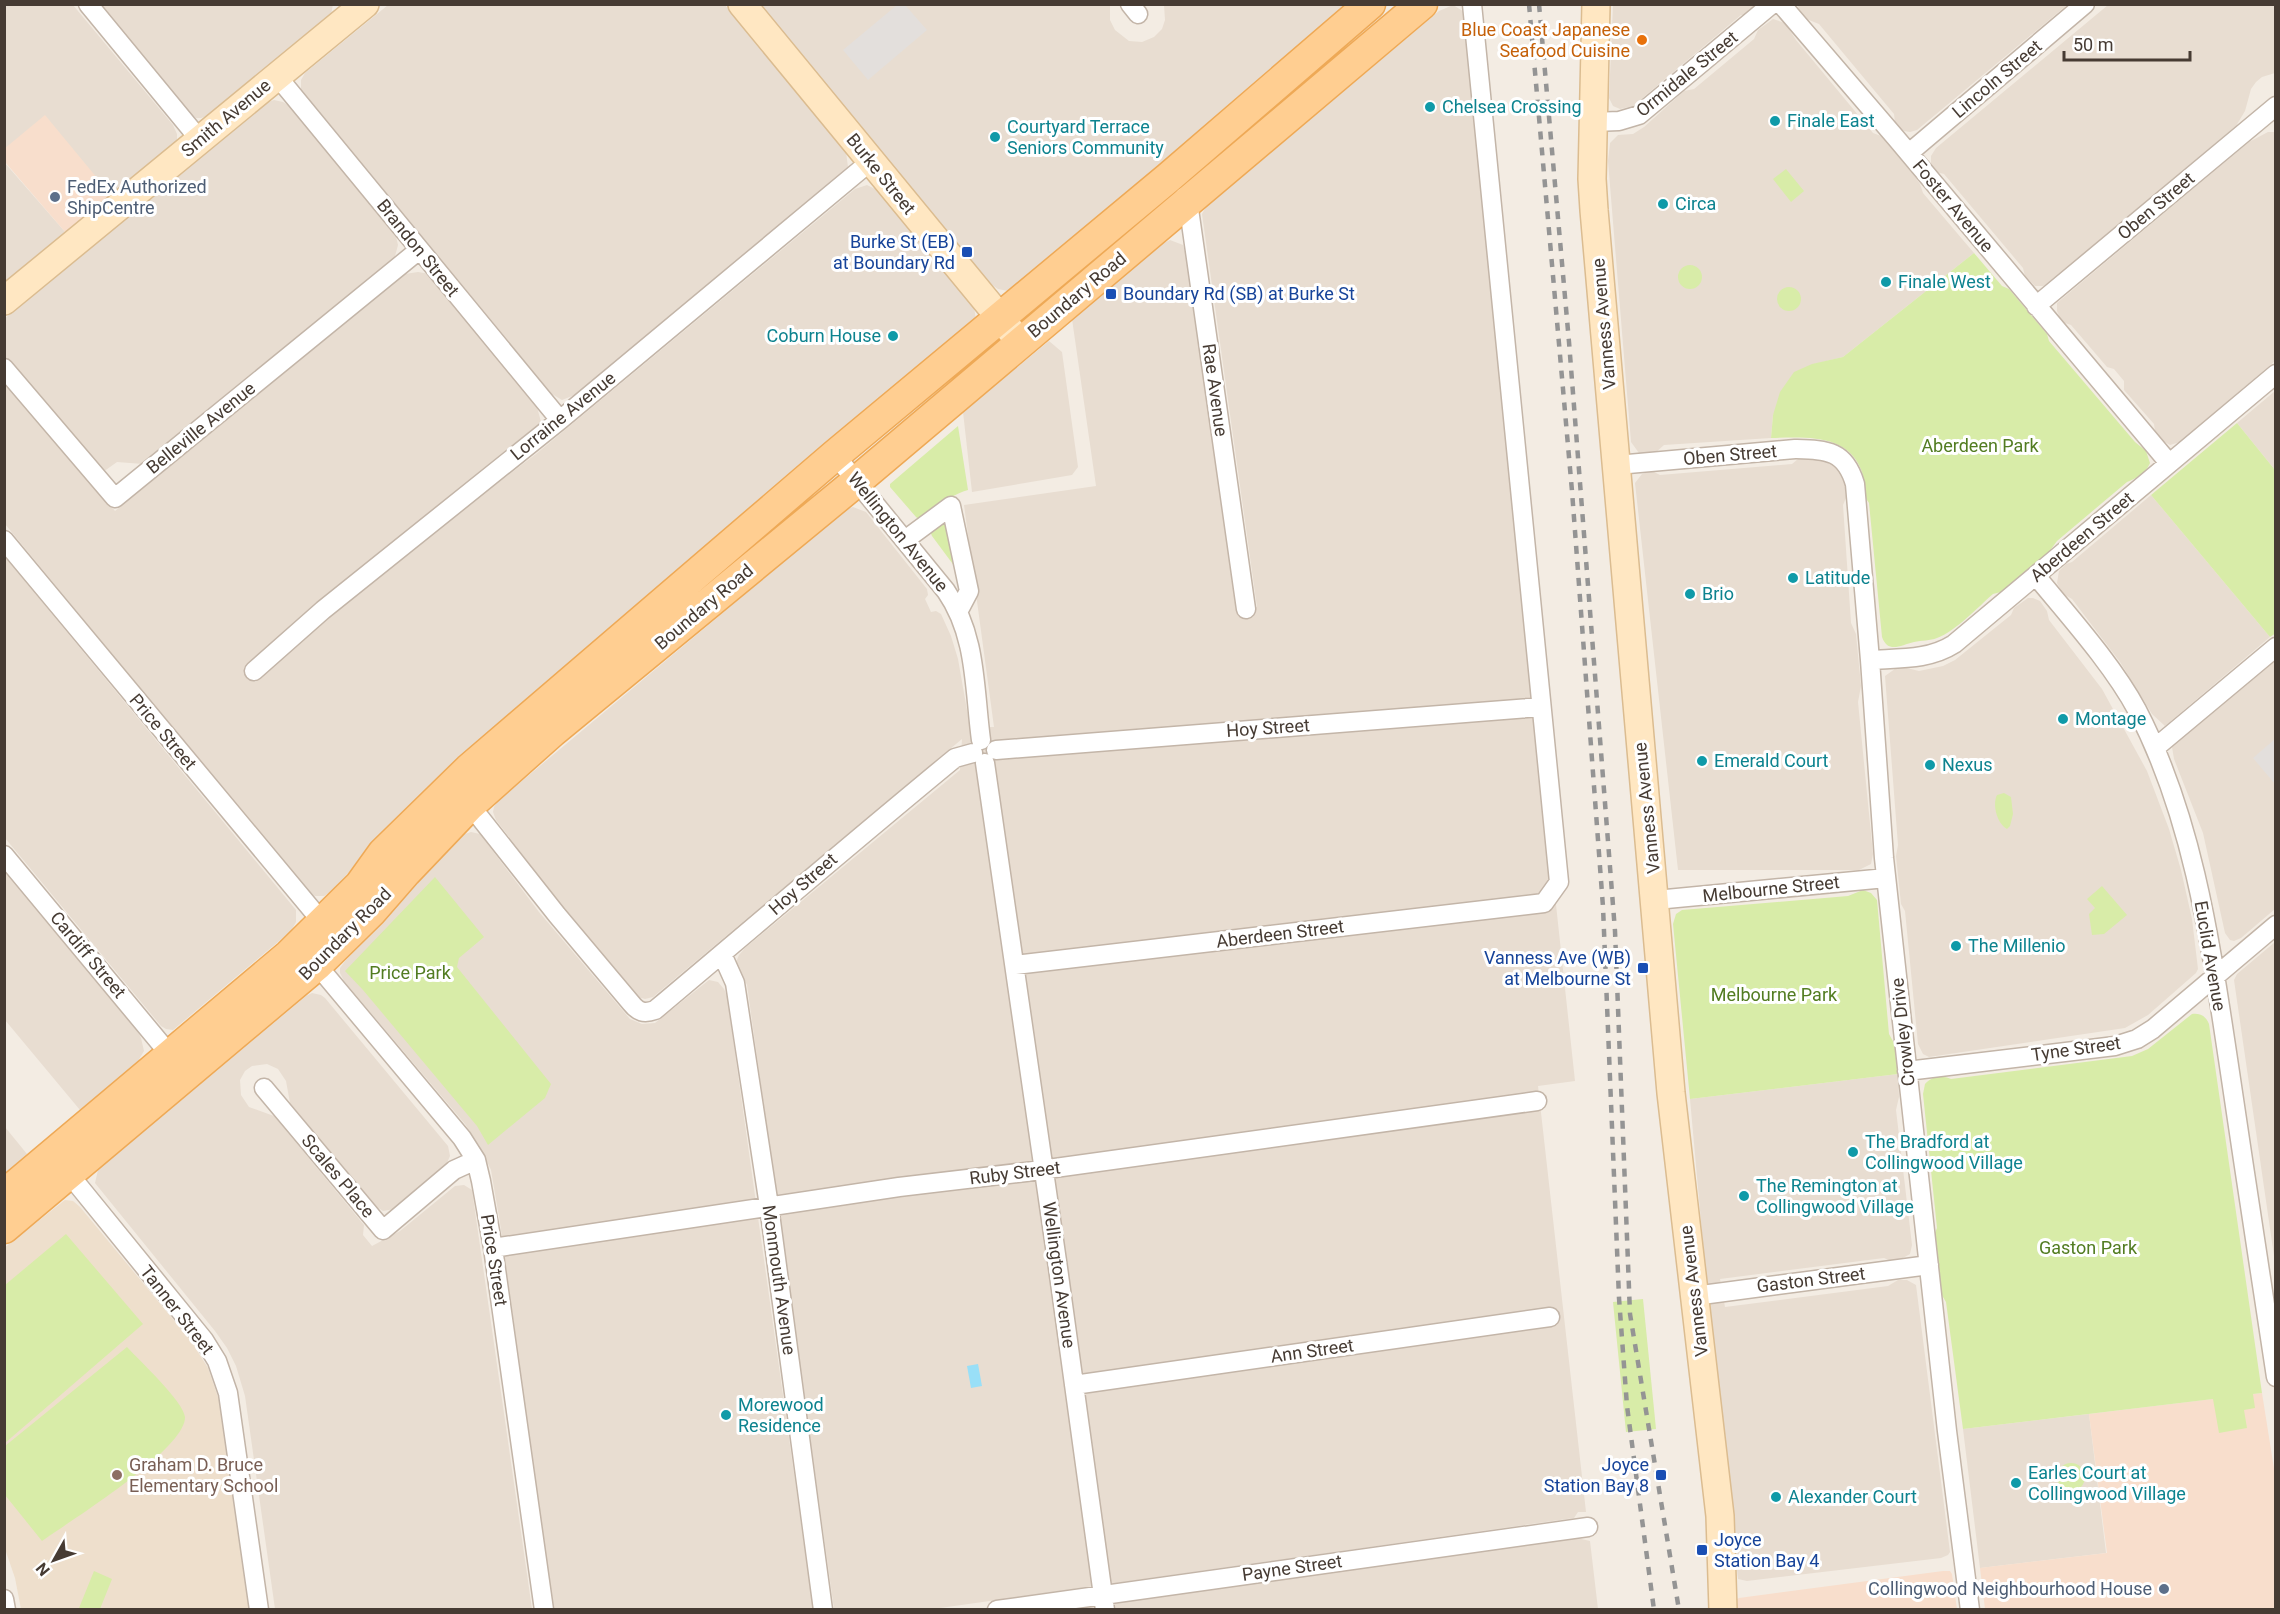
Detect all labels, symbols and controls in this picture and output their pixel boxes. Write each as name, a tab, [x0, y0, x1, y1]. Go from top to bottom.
place label: Blue Coast Japanese Seafood Cuisine	[1461, 19, 1630, 61]
scale bar	[2064, 24, 2190, 62]
street label: Ormidale Street	[1632, 26, 1742, 121]
marker: Blue Coast Japanese Seafood Cuisine	[1635, 33, 1649, 47]
text: 50 m	[2073, 34, 2113, 55]
street label: Lincoln Street	[1948, 35, 2046, 122]
street label: Smith Avenue	[177, 74, 275, 161]
place label: Chelsea Crossing	[1442, 96, 1582, 117]
marker: Chelsea Crossing	[1423, 100, 1437, 114]
place label: Finale East	[1787, 110, 1875, 131]
marker: Finale East	[1768, 114, 1782, 128]
place label: Courtyard Terrace Seniors Community	[1007, 116, 1164, 158]
street label: Burke Street	[842, 129, 920, 218]
marker: Courtyard Terrace Seniors Community	[988, 130, 1002, 144]
street label: Foster Avenue	[1909, 155, 1998, 256]
street label: Oben Street	[2113, 167, 2198, 244]
place label: FedEx Authorized ShipCentre	[67, 176, 207, 218]
marker: FedEx Authorized ShipCentre	[48, 190, 62, 204]
place label: Circa	[1675, 193, 1716, 214]
street label: Brandon Street	[373, 195, 464, 301]
marker: Circa	[1656, 197, 1670, 211]
place label: Burke St (EB) at Boundary Rd	[833, 231, 955, 273]
marker: Burke St (EB) at Boundary Rd	[960, 245, 974, 259]
street label: Boundary Road	[1023, 247, 1130, 342]
street label: Vanness Avenue	[1587, 257, 1620, 391]
place label: Finale West	[1898, 271, 1991, 292]
marker: Finale West	[1879, 275, 1893, 289]
place label: Boundary Rd (SB) at Burke St	[1123, 283, 1355, 305]
marker: Boundary Rd (SB) at Burke St	[1104, 287, 1118, 301]
place label: Coburn House	[767, 325, 881, 346]
marker: Coburn House	[886, 329, 900, 343]
street label: Rae Avenue	[1199, 342, 1232, 438]
street label: Lorraine Avenue	[506, 367, 619, 464]
street label: Belleville Avenue	[142, 377, 259, 478]
park label: Aberdeen Park	[1921, 435, 2039, 456]
street label: Oben Street	[1682, 440, 1778, 469]
street label: Wellington Avenue	[844, 468, 953, 596]
street label: Aberdeen Street	[2026, 487, 2138, 586]
street label: Boundary Road	[650, 559, 757, 654]
place label: Latitude	[1805, 567, 1870, 588]
marker: Latitude	[1786, 571, 1800, 585]
place label: Brio	[1702, 583, 1734, 604]
marker: Brio	[1683, 587, 1697, 601]
street label: Price Street	[126, 689, 201, 774]
place label: Montage	[2075, 708, 2146, 729]
marker: Montage	[2056, 712, 2070, 726]
street label: Hoy Street	[1226, 714, 1310, 741]
street label: Vanness Avenue	[1629, 741, 1664, 875]
place label: Emerald Court	[1714, 750, 1829, 771]
marker: Emerald Court	[1695, 754, 1709, 768]
place label: Nexus	[1942, 754, 1993, 775]
marker: Nexus	[1923, 758, 1937, 772]
street label: Hoy Street	[764, 848, 841, 919]
street label: Melbourne Street	[1701, 871, 1841, 906]
street label: Boundary Road	[294, 883, 395, 984]
street label: Euclid Avenue	[2190, 899, 2231, 1013]
street label: Cardiff Street	[46, 907, 131, 1002]
street label: Aberdeen Street	[1215, 915, 1345, 952]
place label: The Millenio	[1968, 935, 2066, 956]
marker: The Millenio	[1949, 939, 1963, 953]
place label: Vanness Ave (WB) at Melbourne St	[1484, 947, 1631, 989]
marker: Vanness Ave (WB) at Melbourne St	[1636, 961, 1650, 975]
park label: Price Park	[369, 962, 452, 983]
street label: Crowley Drive	[1886, 977, 1919, 1087]
park label: Melbourne Park	[1711, 984, 1838, 1005]
street label: Tyne Street	[2030, 1032, 2122, 1065]
street label: Scales Place	[298, 1130, 379, 1222]
place label: The Bradford at Collingwood Village	[1865, 1131, 2023, 1173]
marker: The Bradford at Collingwood Village	[1846, 1145, 1860, 1159]
street label: Ruby Street	[968, 1156, 1062, 1189]
place label: The Remington at Collingwood Village	[1756, 1175, 1914, 1217]
marker: The Remington at Collingwood Village	[1737, 1189, 1751, 1203]
street label: Wellington Avenue	[1039, 1200, 1080, 1350]
street label: Monmouth Avenue	[759, 1204, 800, 1356]
street label: Price Street	[477, 1212, 512, 1307]
street label: Vanness Avenue	[1675, 1224, 1712, 1358]
park label: Gaston Park	[2039, 1237, 2138, 1258]
street label: Tanner Street	[136, 1261, 219, 1358]
street label: Gaston Street	[1755, 1262, 1867, 1297]
street label: Ann Street	[1269, 1334, 1355, 1367]
place label: Morewood Residence	[738, 1394, 824, 1436]
marker: Morewood Residence	[719, 1408, 733, 1422]
place label: Graham D. Bruce Elementary School	[129, 1454, 278, 1496]
place label: Joyce Station Bay 8	[1544, 1454, 1649, 1496]
place label: Earles Court at Collingwood Village	[2028, 1462, 2186, 1504]
marker: Graham D. Bruce Elementary School	[110, 1468, 124, 1482]
marker: Joyce Station Bay 8	[1654, 1468, 1668, 1482]
marker: Earles Court at Collingwood Village	[2009, 1476, 2023, 1490]
place label: Alexander Court	[1788, 1486, 1917, 1507]
marker: Alexander Court	[1769, 1490, 1783, 1504]
place label: Joyce Station Bay 4	[1714, 1529, 1819, 1571]
north arrow	[24, 1530, 84, 1590]
marker: Joyce Station Bay 4	[1695, 1543, 1709, 1557]
street label: Payne Street	[1241, 1550, 1343, 1585]
text: N	[32, 1559, 54, 1580]
place label: Collingwood Neighbourhood House	[1868, 1578, 2152, 1599]
marker: Collingwood Neighbourhood House	[2157, 1582, 2171, 1596]

